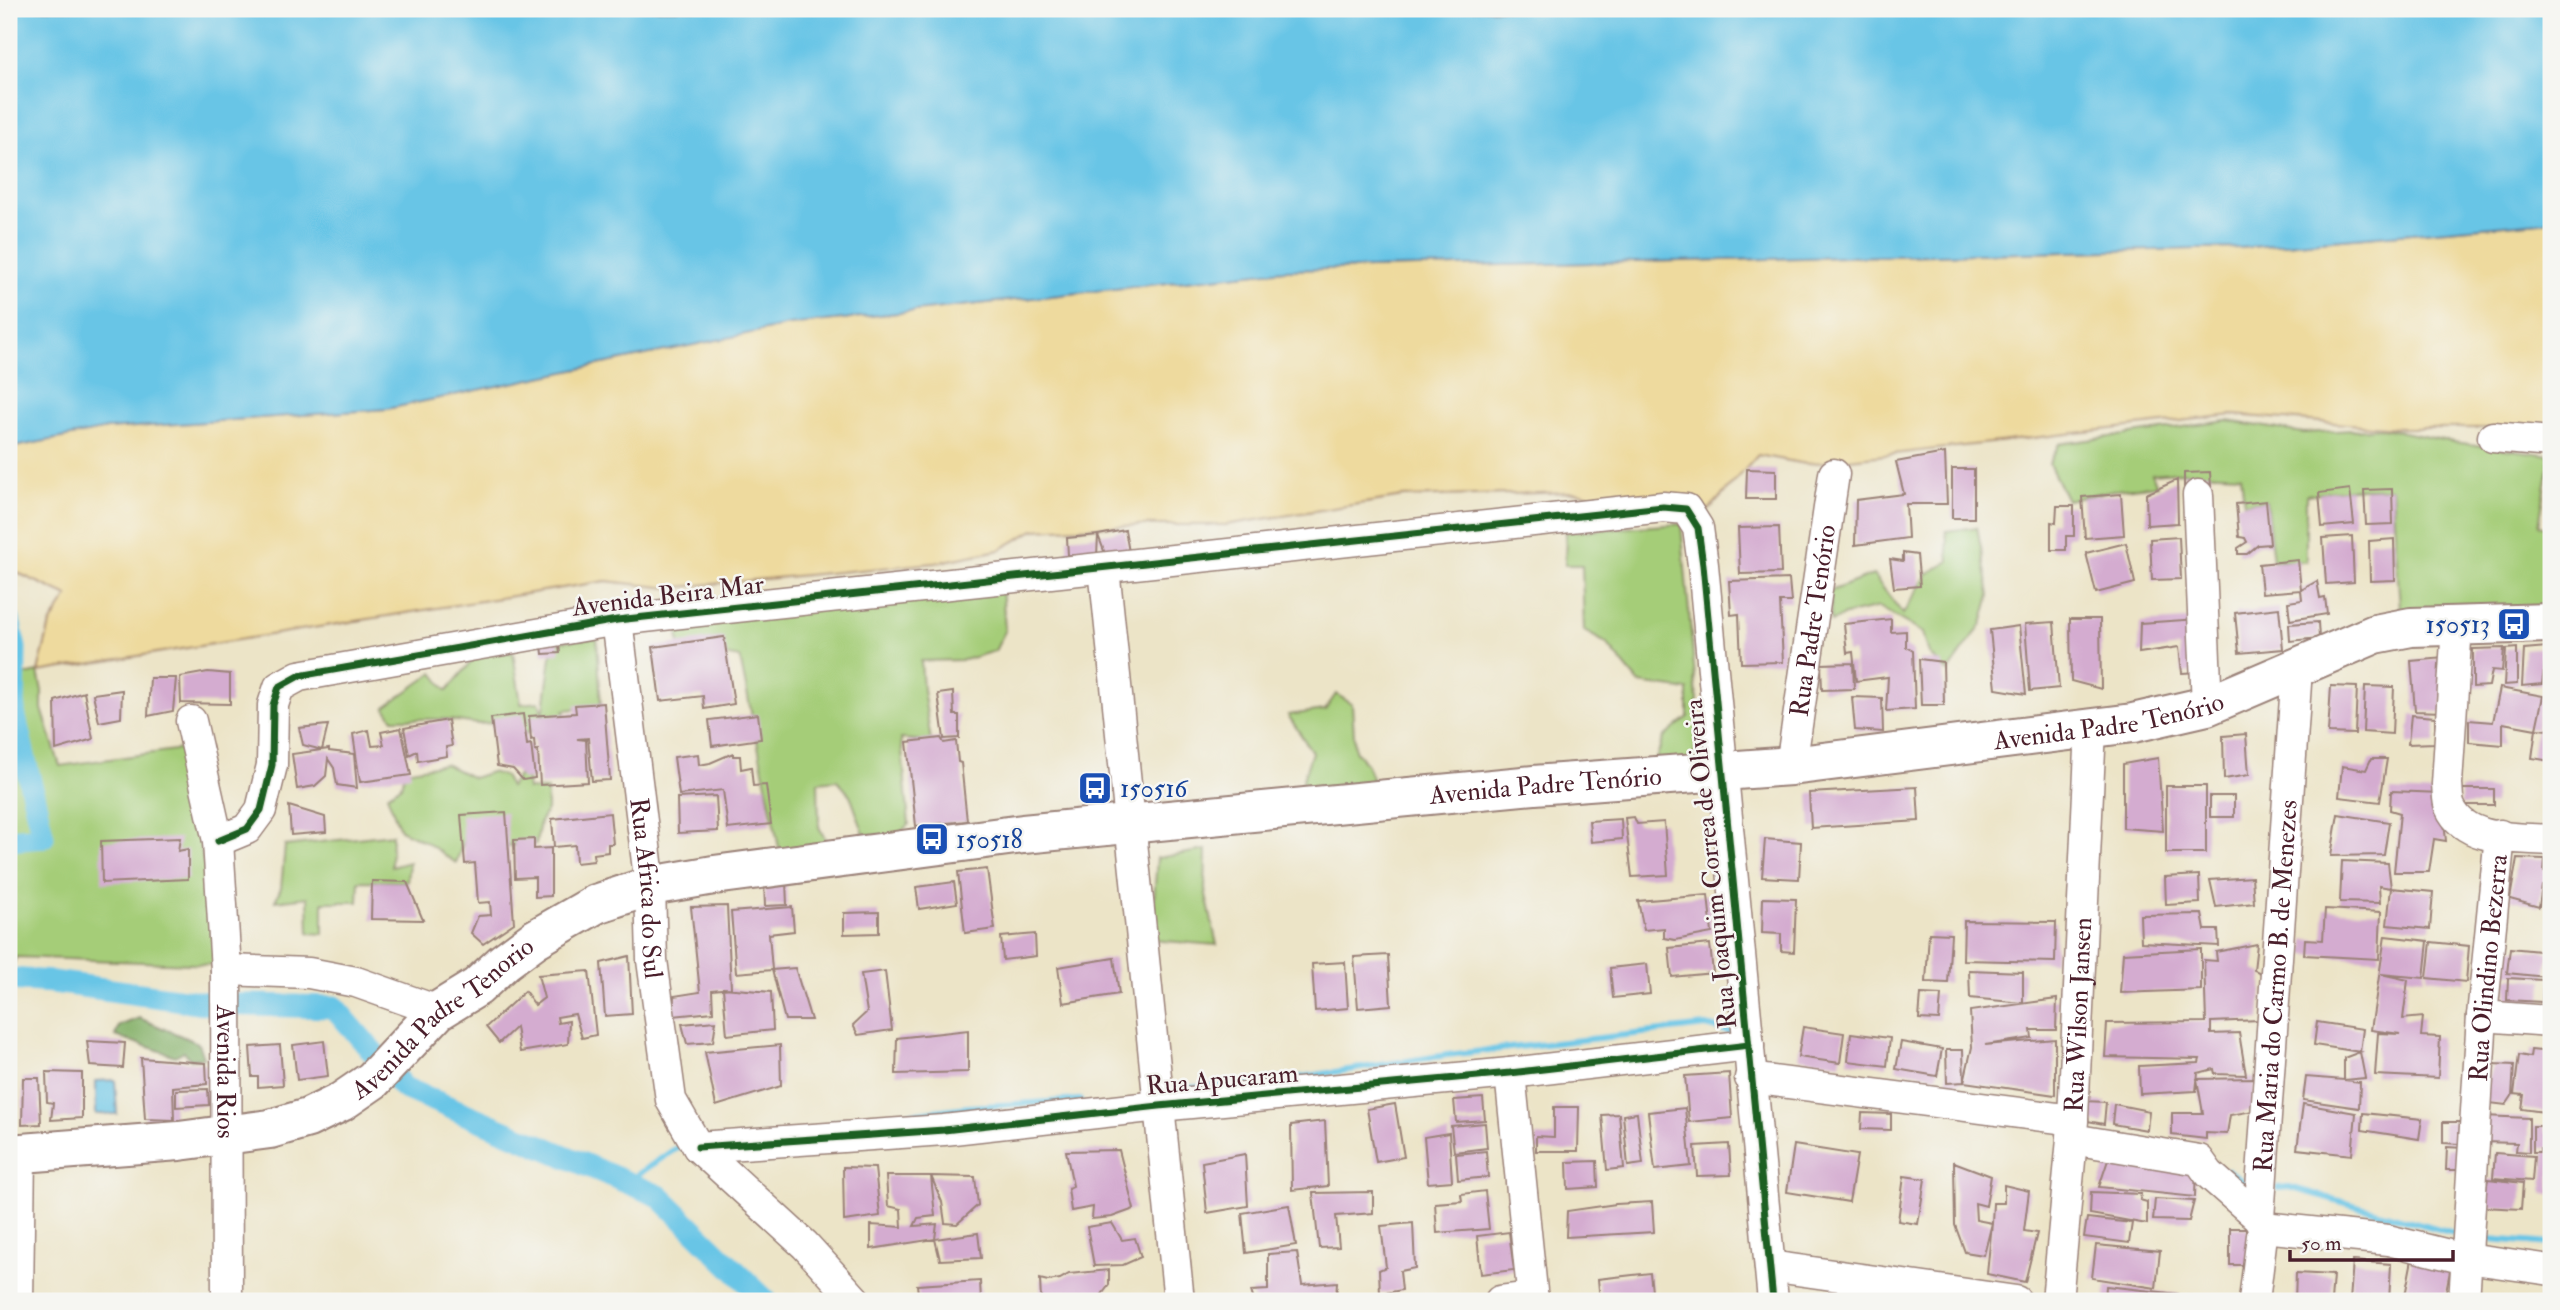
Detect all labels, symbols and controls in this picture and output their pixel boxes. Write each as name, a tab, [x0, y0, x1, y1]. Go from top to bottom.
street label: Rua Padre Tenório	[1783, 523, 1843, 719]
street label: Avenida Beira Mar	[569, 568, 766, 624]
bus stop icon: 150513	[2495, 605, 2533, 643]
place label: 150513	[2426, 609, 2490, 641]
street label: Avenida Padre Tenório	[1991, 686, 2229, 758]
street label: Rua Joaquim Correa de Oliveira	[1678, 697, 1744, 1030]
street label: Avenida Padre Tenório	[1427, 761, 1663, 812]
bus stop icon: 150516	[1076, 769, 1114, 807]
place label: 150516	[1120, 773, 1189, 805]
street label: Rua Africa do Sul	[622, 796, 669, 981]
street label: Rua Maria do Carmo B. de Menezes	[2247, 799, 2305, 1173]
bus stop icon: 150518	[913, 820, 951, 858]
place label: 150518	[956, 824, 1023, 856]
street label: Rua Olindino Bezerra	[2463, 852, 2515, 1083]
street label: Rua Wilson Jansen	[2058, 916, 2099, 1113]
street label: Avenida Padre Tenorio	[345, 930, 540, 1107]
street label: Avenida Rios	[209, 1004, 242, 1139]
street label: Rua Apucaram	[1145, 1057, 1300, 1104]
scale bar	[2290, 1219, 2453, 1263]
text: 50 m	[2301, 1230, 2342, 1257]

